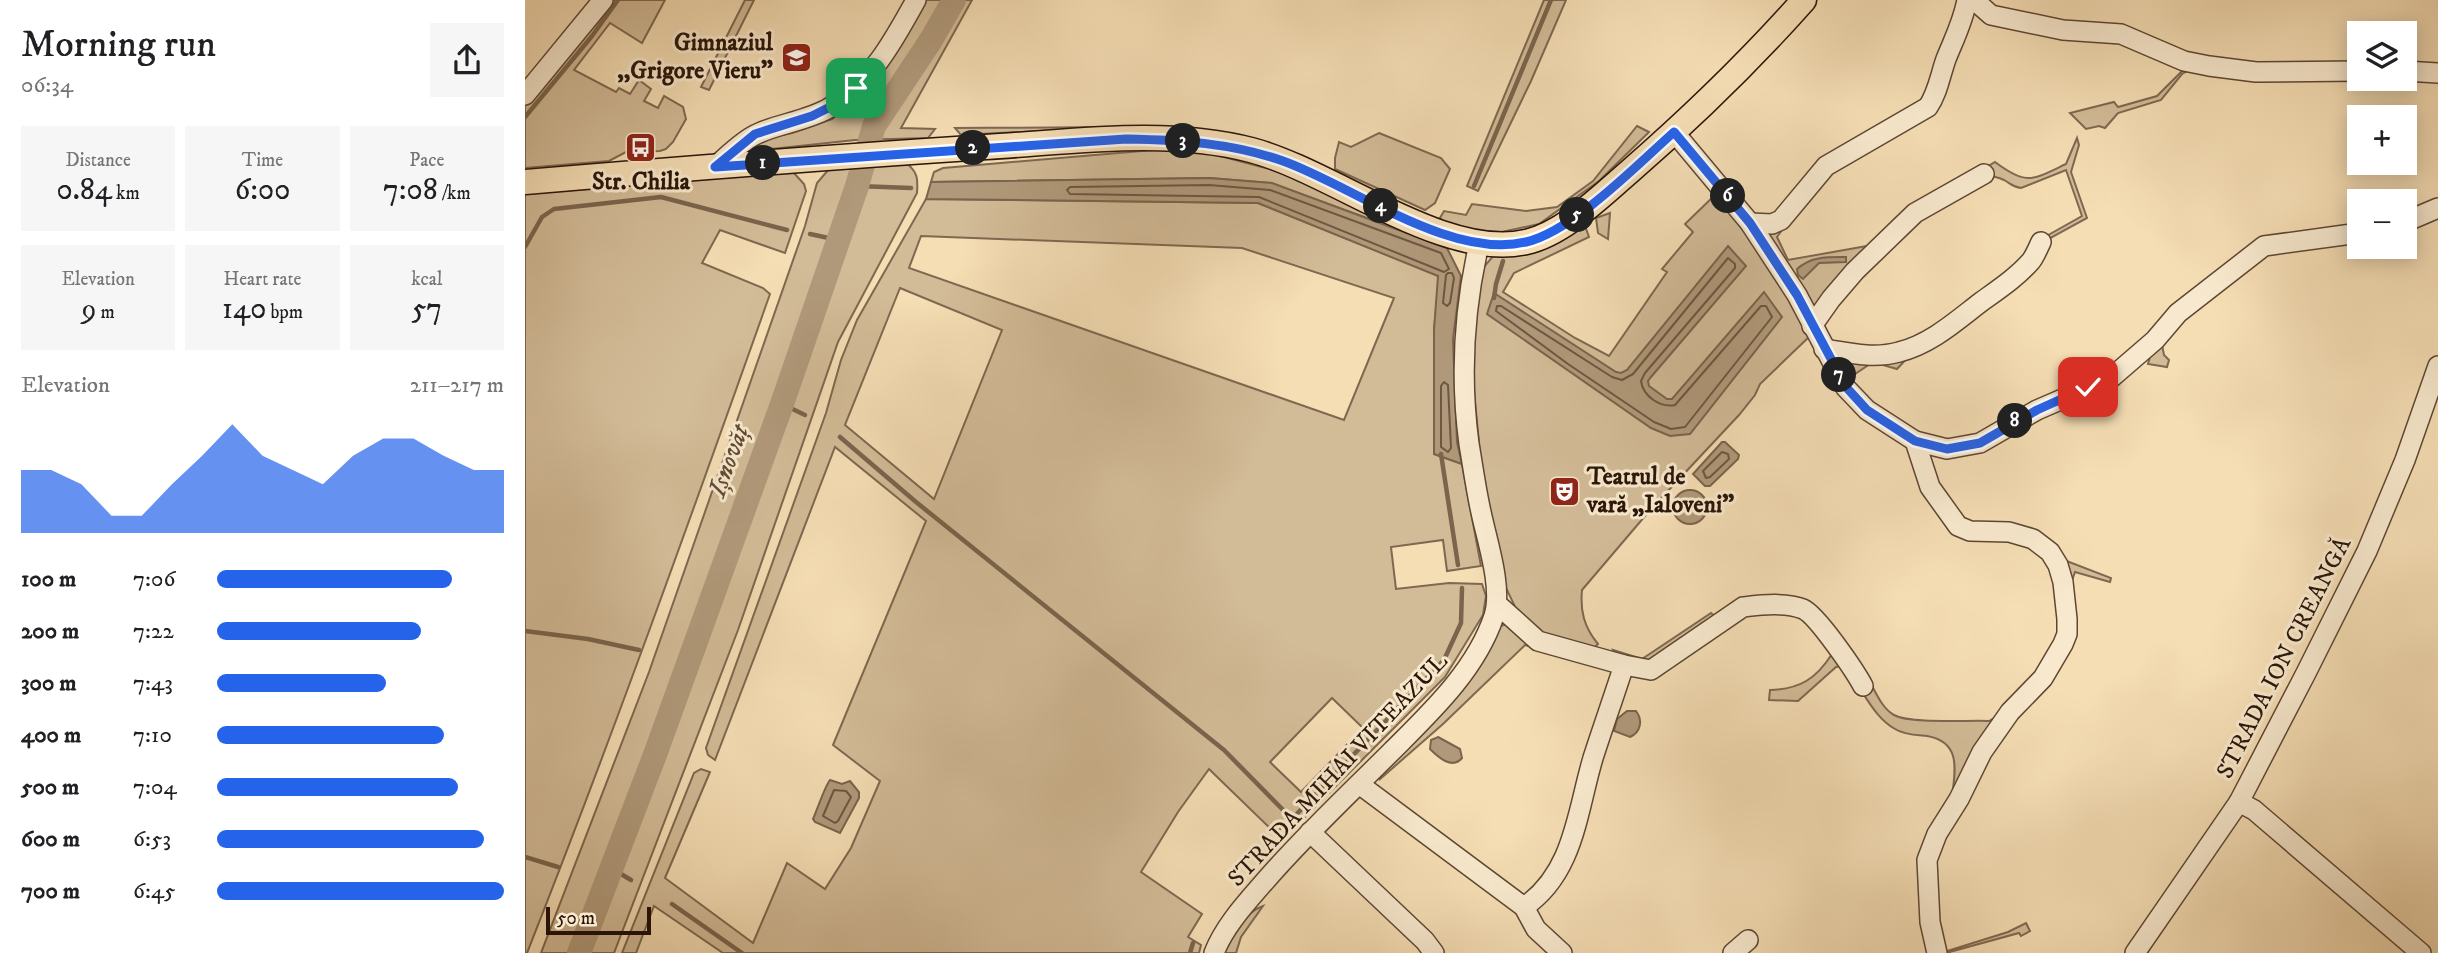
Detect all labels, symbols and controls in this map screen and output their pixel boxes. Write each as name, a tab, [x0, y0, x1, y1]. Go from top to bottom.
text: Morning run	[21, 21, 216, 69]
map controls	[2347, 21, 2417, 259]
button: layers	[2347, 21, 2417, 91]
button: share	[430, 23, 504, 97]
place label: Gimnaziul ,,Grigore Vieru"	[617, 28, 774, 86]
school or university icon: Gimnaziul ,,Grigore Vieru"	[779, 40, 813, 74]
pin	[826, 58, 886, 118]
icon: arrive	[837, 69, 875, 107]
text: 06:34	[21, 71, 73, 100]
button: +	[2347, 105, 2417, 175]
pin: 3	[1165, 124, 1201, 158]
text: 3	[1179, 129, 1186, 152]
pin: 2	[955, 130, 991, 166]
bus stop icon: Str. Chilia	[624, 131, 658, 165]
text: 2	[968, 136, 977, 159]
pin: 1	[745, 146, 781, 180]
text: Distance	[65, 149, 131, 172]
text: Time	[242, 149, 283, 172]
text: Pace	[409, 149, 444, 172]
text: 1	[759, 151, 766, 174]
place label: Str. Chilia	[592, 167, 691, 197]
text: 0.84	[57, 172, 112, 209]
text: 6:00	[235, 172, 290, 209]
text: 7:08	[383, 172, 438, 209]
pin: 6	[1711, 178, 1745, 214]
text: km	[112, 182, 140, 205]
text: /km	[438, 182, 471, 205]
text: 6	[1723, 184, 1732, 207]
pin: 4	[1363, 188, 1399, 224]
button: −	[2347, 189, 2417, 259]
text: 4	[1375, 194, 1386, 217]
pin: 5	[1559, 198, 1595, 232]
text: 5	[1572, 203, 1581, 226]
text: Elevation	[61, 268, 135, 291]
text: Heart rate	[224, 268, 301, 291]
text: kcal	[411, 268, 442, 291]
text: 9	[81, 291, 96, 328]
text: 140	[222, 291, 266, 328]
text: 57	[411, 291, 442, 328]
text: m	[96, 301, 115, 324]
text: bpm	[266, 301, 303, 324]
pin	[2058, 357, 2118, 417]
pin: 7	[1821, 358, 1857, 392]
text: 7	[1833, 363, 1844, 386]
icon: check	[2069, 368, 2107, 406]
text: Elevation	[21, 371, 110, 400]
text: 211–217 m	[410, 371, 504, 400]
pin: 8	[1997, 404, 2033, 438]
text: 8	[2010, 409, 2019, 432]
water label: Ișnovăț	[700, 419, 758, 503]
place label: Teatrul de vară „Ialoveni”	[1586, 462, 1734, 520]
theatre icon: Teatrul de vară „Ialoveni”	[1547, 474, 1581, 508]
street label: STRADA ION CREANGĂ	[2209, 531, 2358, 784]
text: 100 m	[21, 565, 76, 594]
text: 7:06	[133, 565, 175, 594]
text: 200 m	[21, 617, 79, 646]
text: 7:22	[133, 617, 174, 646]
street label: STRADA MIHAI VITEAZUL	[1222, 647, 1454, 893]
text: 300 m	[21, 669, 77, 698]
text: 7:43	[133, 669, 173, 698]
text: 400 m	[21, 721, 81, 750]
text: 7:10	[133, 721, 172, 750]
text: 500 m	[21, 773, 79, 802]
text: 7:04	[133, 773, 177, 802]
text: 600 m	[21, 825, 80, 854]
text: 6:53	[133, 825, 171, 854]
text: 700 m	[21, 877, 80, 906]
text: 6:45	[133, 877, 176, 906]
scale bar	[546, 904, 651, 936]
text: 50 m	[557, 907, 595, 930]

